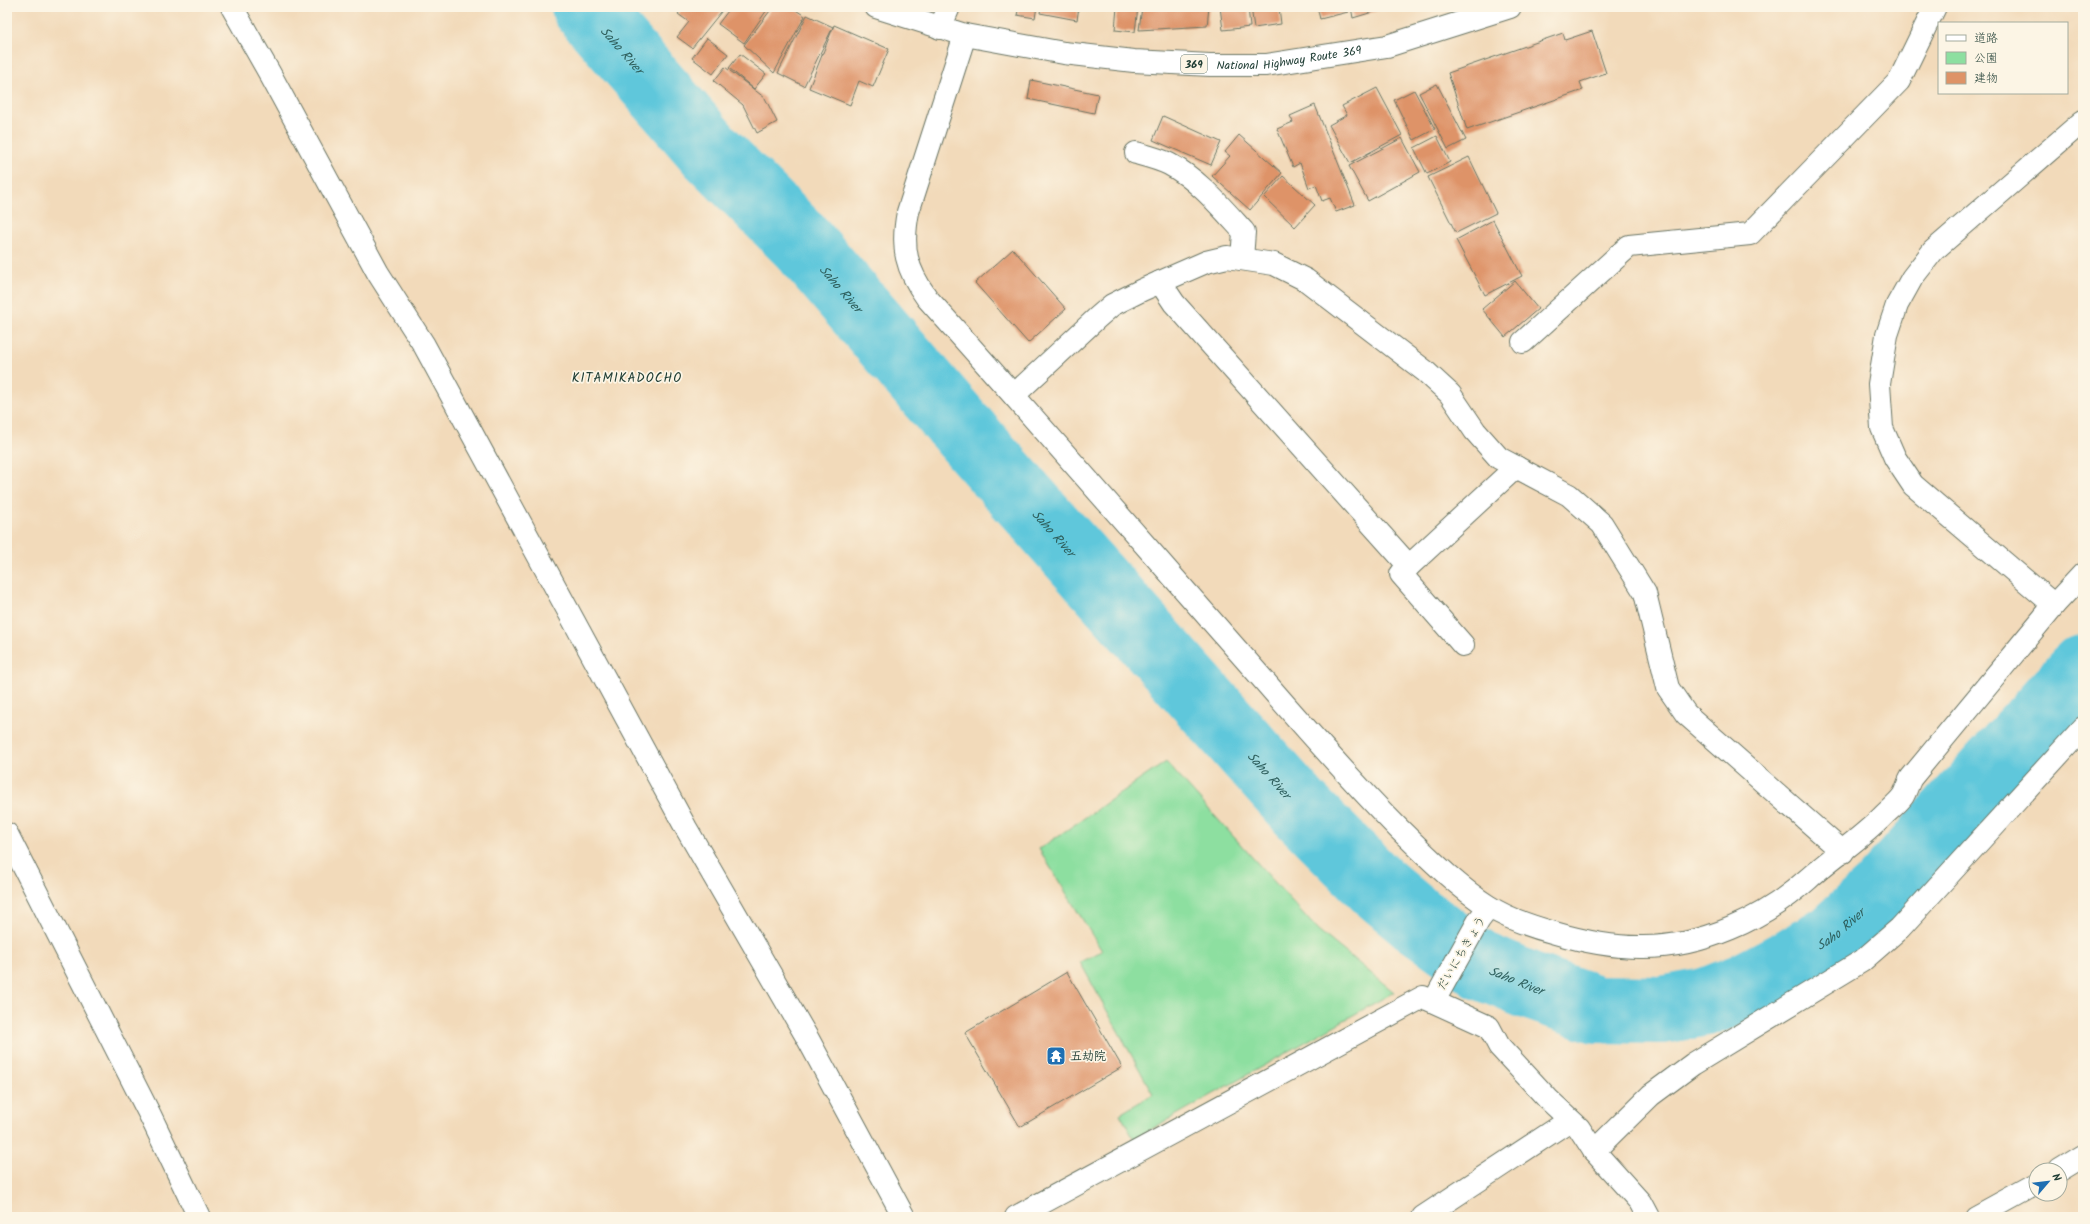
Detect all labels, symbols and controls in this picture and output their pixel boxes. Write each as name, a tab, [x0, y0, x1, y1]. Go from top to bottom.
water label: Saho River	[594, 22, 650, 82]
legend	[1938, 22, 2068, 94]
text: 道路	[1974, 29, 1998, 48]
street label: National Highway Route 369	[1216, 41, 1363, 75]
text: 公園	[1974, 49, 1998, 68]
road number: 369	[1181, 55, 1207, 73]
text: 建物	[1974, 69, 1998, 88]
water label: Saho River	[813, 261, 869, 320]
district label: KITAMIKADOCHO	[572, 368, 682, 389]
water label: Saho River	[1026, 506, 1082, 564]
water label: Saho River	[1242, 747, 1297, 806]
water label: Saho River	[1813, 902, 1872, 956]
street label: だいにちきょう	[1432, 912, 1491, 994]
water label: Saho River	[1485, 961, 1549, 1003]
temple icon: 五劫院	[1045, 1045, 1067, 1067]
place label: 五劫院	[1070, 1047, 1106, 1066]
north arrow	[2028, 1162, 2068, 1202]
text: N	[2046, 1170, 2066, 1185]

